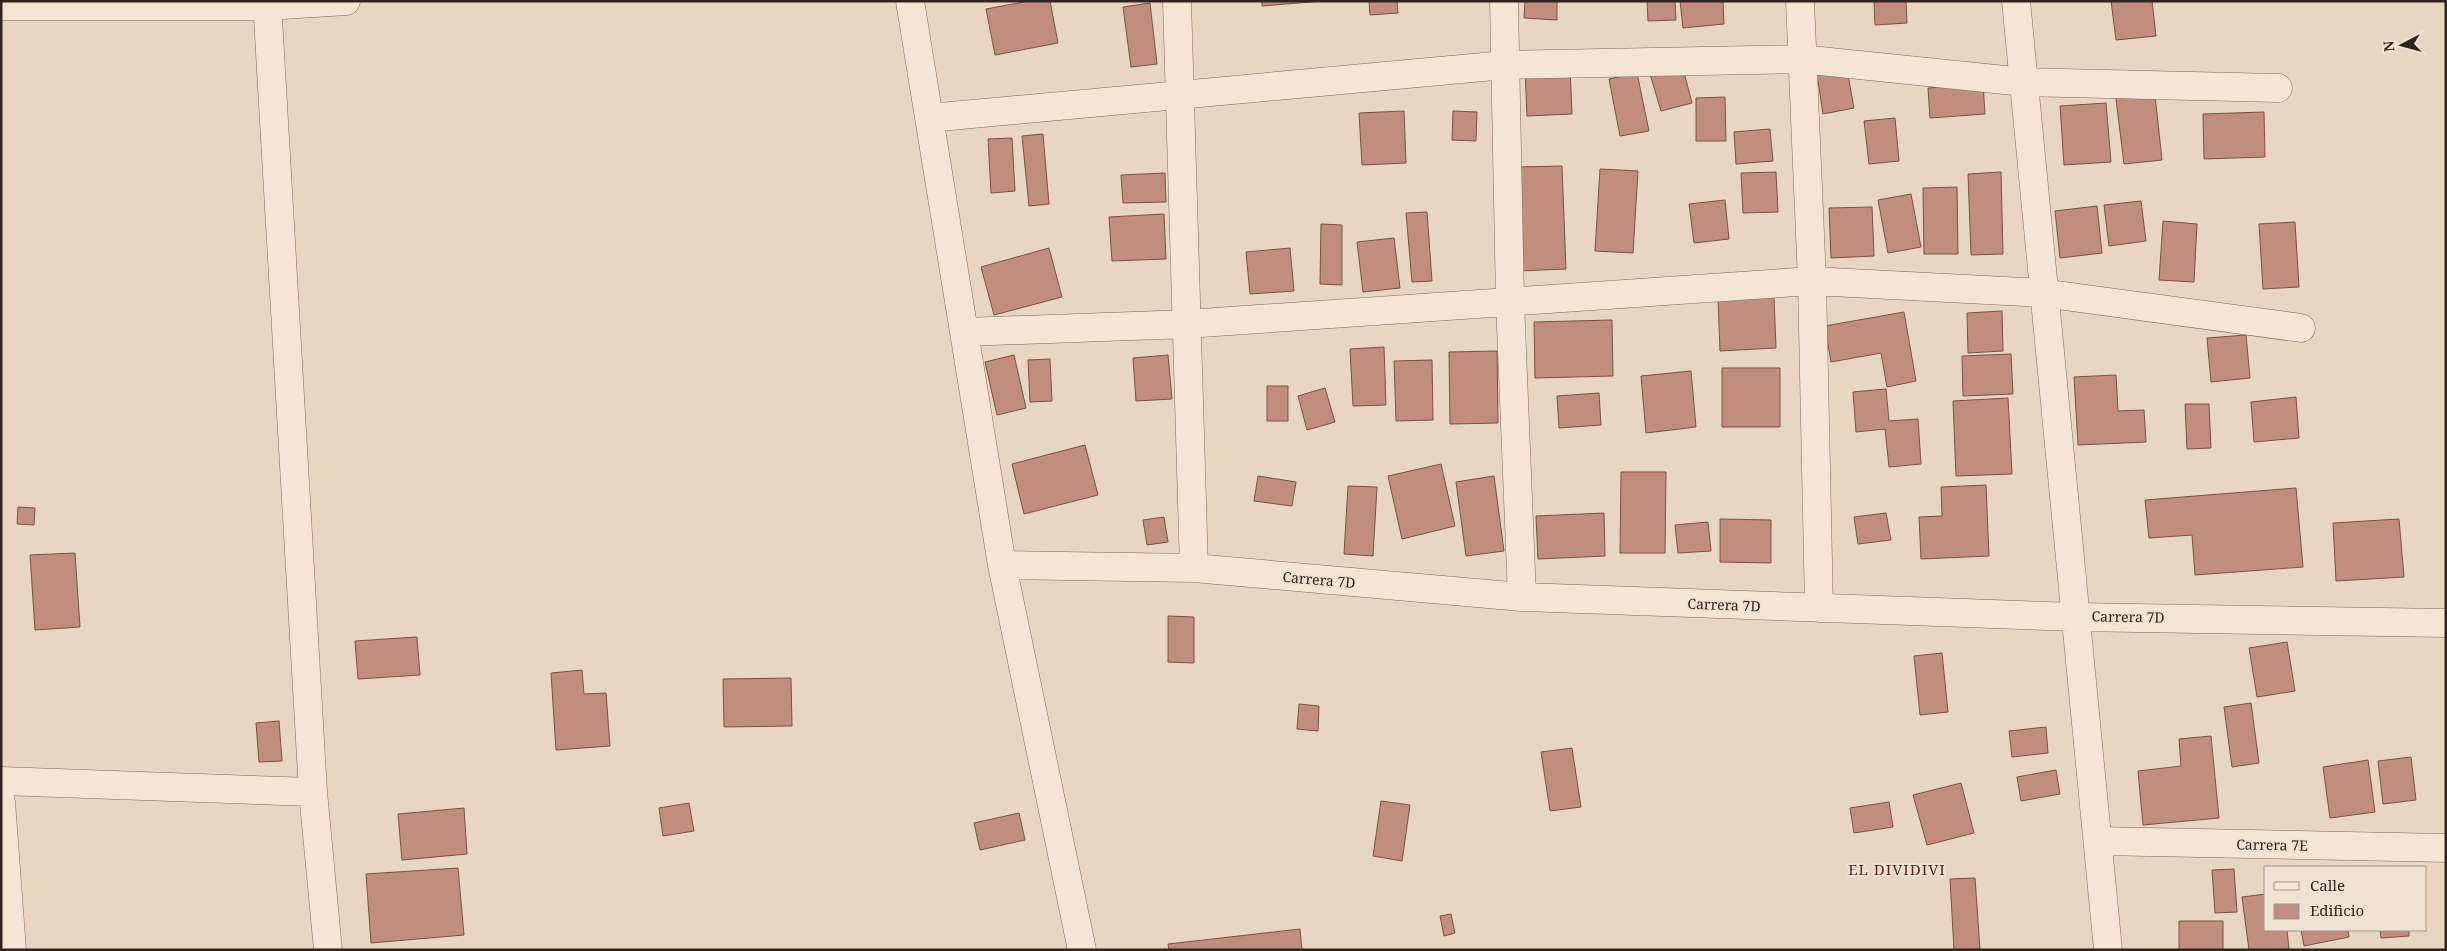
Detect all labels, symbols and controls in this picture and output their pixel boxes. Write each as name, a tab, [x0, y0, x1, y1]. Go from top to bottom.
north arrow	[2377, 20, 2427, 70]
text: N	[2379, 40, 2399, 53]
street label: Carrera 7D	[1282, 567, 1356, 592]
street label: Carrera 7D	[1687, 594, 1761, 615]
street label: Carrera 7D	[2091, 606, 2165, 627]
street label: Carrera 7E	[2236, 834, 2308, 855]
district label: EL DIVIDIVI	[1848, 859, 1946, 879]
legend	[2264, 866, 2427, 931]
text: Calle	[2310, 875, 2345, 895]
text: Edificio	[2310, 900, 2364, 920]

